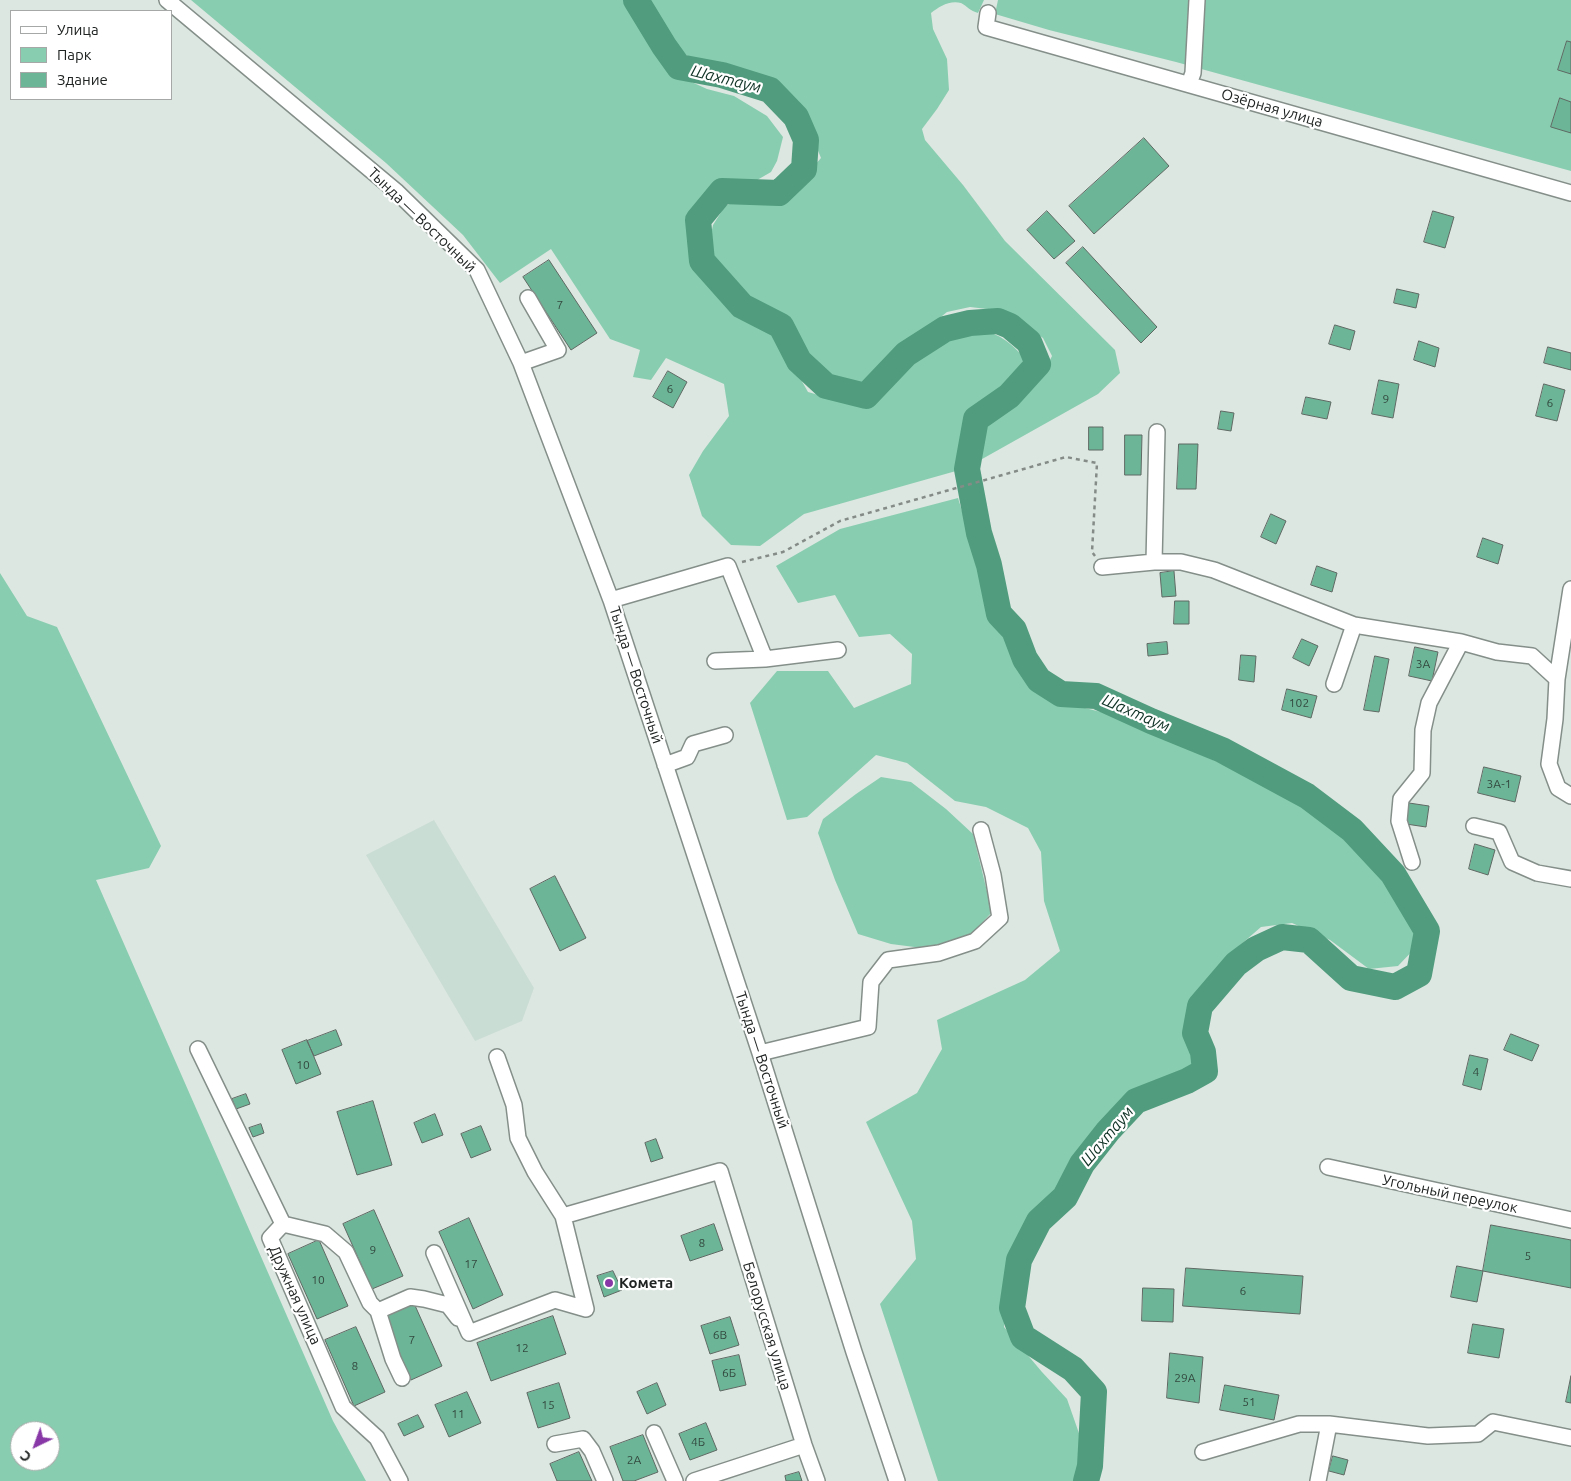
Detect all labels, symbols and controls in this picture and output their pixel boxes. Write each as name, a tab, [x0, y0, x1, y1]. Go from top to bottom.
legend	[10, 10, 172, 100]
text: Улица	[57, 21, 99, 38]
text: Парк	[57, 46, 92, 63]
water label: Шахтаум	[689, 61, 763, 97]
text: Здание	[57, 71, 108, 88]
street label: Озёрная улица	[1219, 85, 1325, 131]
street label: Тында — Восточный	[364, 164, 480, 276]
house number: 7	[557, 298, 563, 312]
house number: 6	[667, 382, 673, 396]
house number: 9	[1383, 392, 1389, 406]
house number: 6	[1547, 396, 1553, 410]
street label: Тында — Восточный	[605, 604, 667, 746]
house number: 3А	[1416, 657, 1430, 671]
water label: Шахтаум	[1099, 690, 1173, 736]
house number: 102	[1289, 696, 1309, 710]
house number: 3А-1	[1487, 777, 1511, 791]
street label: Тында — Восточный	[731, 989, 793, 1131]
house number: 10	[296, 1058, 310, 1072]
house number: 4	[1473, 1065, 1479, 1079]
water label: Шахтаум	[1077, 1102, 1137, 1170]
street label: Угольный переулок	[1381, 1171, 1519, 1217]
house number: 8	[699, 1236, 705, 1250]
street label: Дружная улица	[265, 1243, 325, 1347]
house number: 9	[370, 1243, 376, 1257]
house number: 5	[1525, 1249, 1531, 1263]
house number: 17	[464, 1257, 478, 1271]
street label: Белорусская улица	[739, 1260, 795, 1392]
house number: 10	[311, 1273, 325, 1287]
place label: Комета	[619, 1274, 673, 1292]
marker: Комета	[603, 1277, 615, 1289]
house number: 6	[1240, 1284, 1246, 1298]
house number: 6В	[713, 1328, 727, 1342]
house number: 7	[409, 1333, 415, 1347]
house number: 12	[515, 1341, 529, 1355]
house number: 8	[352, 1359, 358, 1373]
house number: 6Б	[722, 1366, 736, 1380]
house number: 29А	[1174, 1371, 1196, 1385]
house number: 51	[1242, 1395, 1256, 1409]
house number: 15	[541, 1398, 555, 1412]
house number: 11	[451, 1407, 465, 1421]
north arrow	[10, 1421, 60, 1471]
house number: 4Б	[691, 1435, 705, 1449]
text: С	[17, 1447, 34, 1465]
house number: 2А	[627, 1453, 641, 1467]

